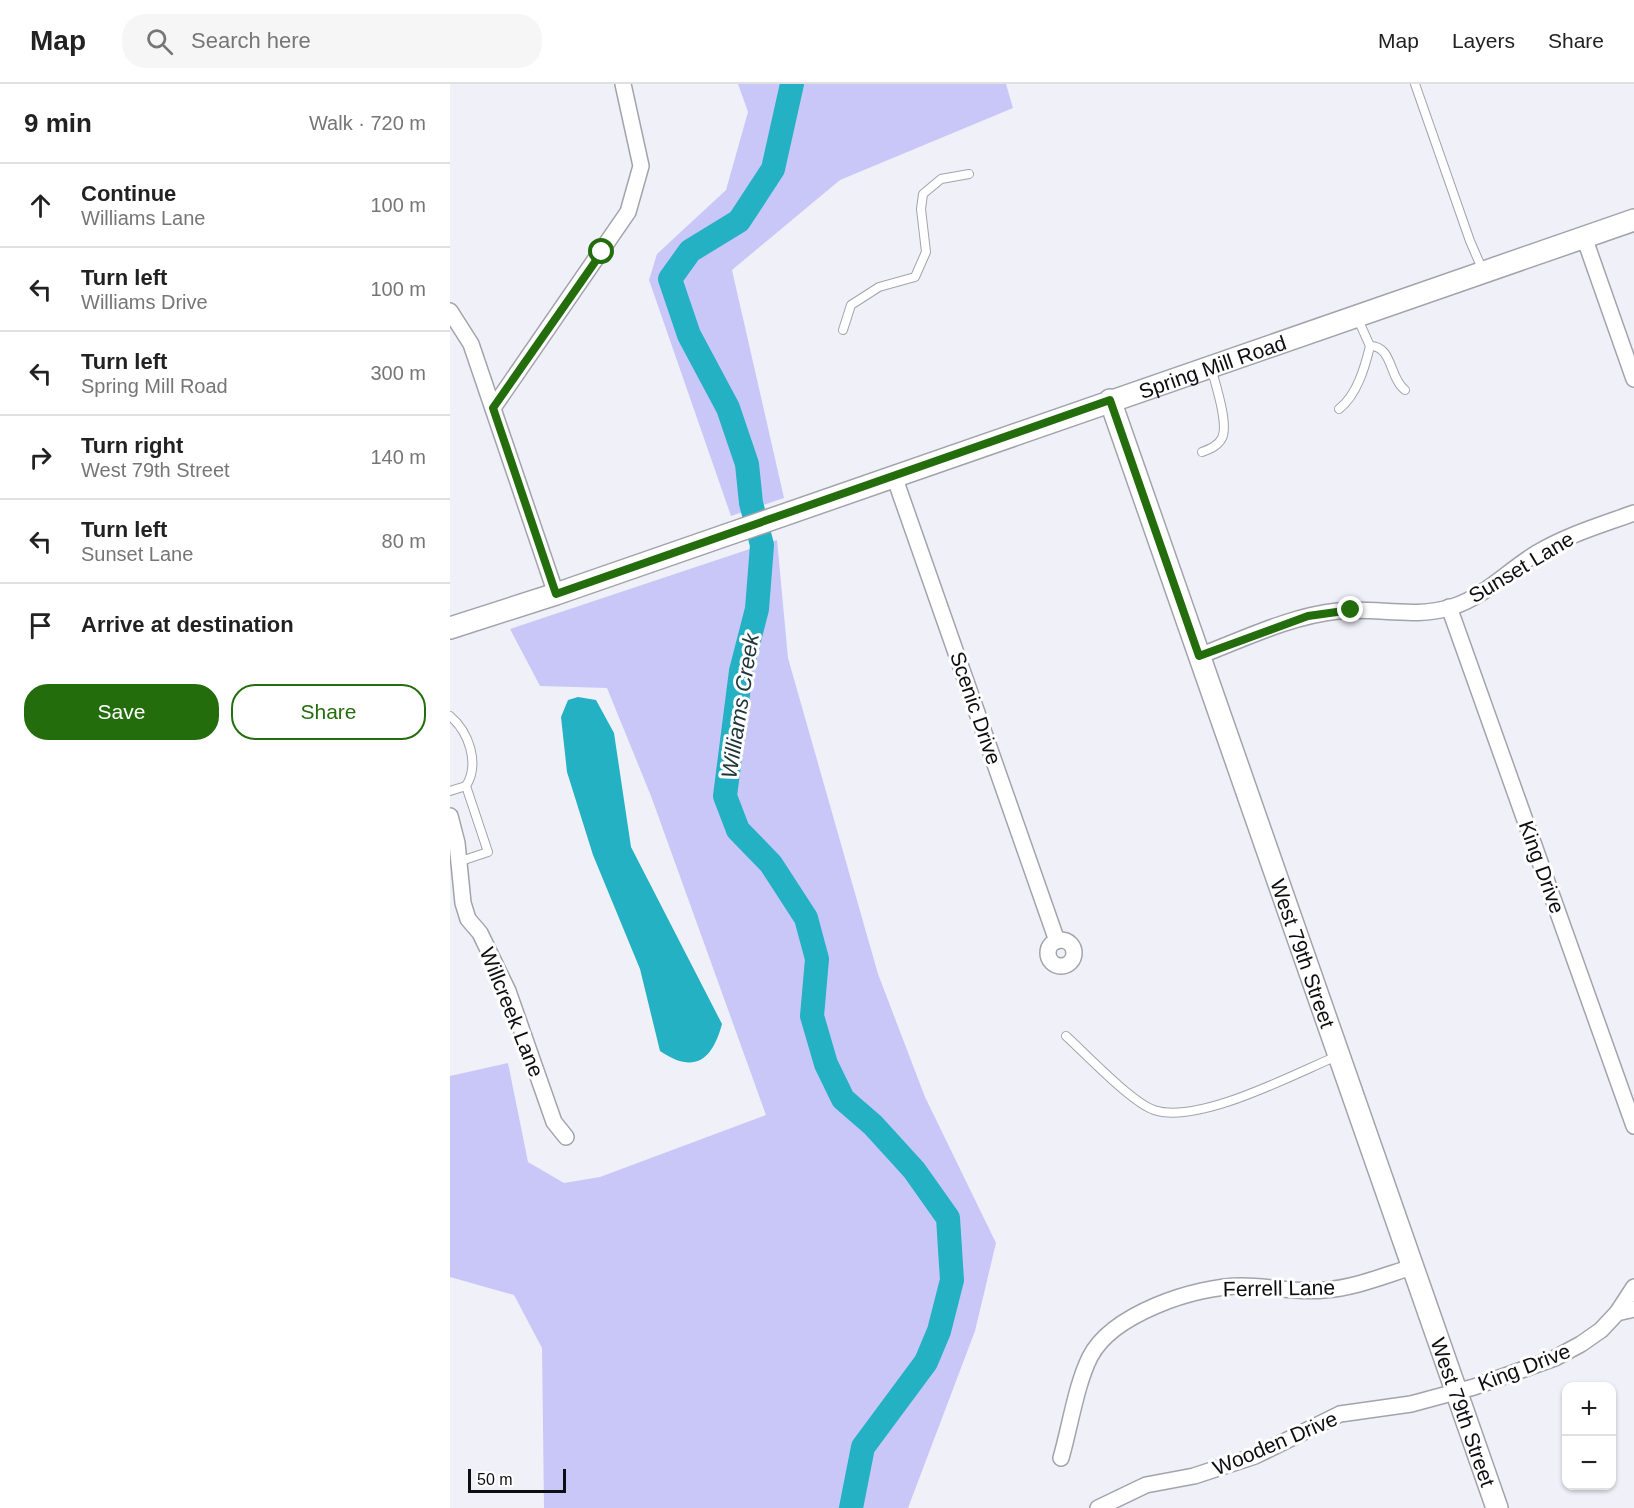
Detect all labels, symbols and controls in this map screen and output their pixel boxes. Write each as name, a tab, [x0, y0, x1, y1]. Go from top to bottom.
search box	[122, 14, 542, 68]
text: Map	[30, 25, 86, 56]
icon: search	[143, 25, 176, 58]
text: Search here	[191, 28, 311, 53]
text: Map	[1378, 29, 1419, 52]
text: Layers	[1452, 29, 1515, 52]
text: Share	[1548, 29, 1604, 52]
text: 9 min	[24, 108, 92, 138]
text: Walk · 720 m	[309, 112, 426, 134]
text: Continue	[81, 181, 176, 206]
icon: ahead	[24, 189, 57, 222]
text: 100 m	[370, 194, 426, 216]
text: Williams Lane	[81, 207, 205, 229]
route start	[588, 238, 614, 264]
text: Turn left	[81, 265, 167, 290]
icon: left	[24, 273, 57, 306]
text: 100 m	[370, 278, 426, 300]
text: Williams Drive	[81, 291, 208, 313]
street label: Spring Mill Road	[1136, 330, 1289, 402]
text: Turn left	[81, 349, 167, 374]
icon: left	[24, 357, 57, 390]
text: 300 m	[370, 362, 426, 384]
text: Spring Mill Road	[81, 375, 228, 397]
text: Turn right	[81, 433, 183, 458]
icon: right	[24, 441, 57, 474]
text: 140 m	[370, 446, 426, 468]
text: West 79th Street	[81, 459, 230, 481]
text: Turn left	[81, 517, 167, 542]
icon: left	[24, 525, 57, 558]
street label: Sunset Lane	[1465, 527, 1577, 607]
text: 80 m	[382, 530, 426, 552]
text: Sunset Lane	[81, 543, 193, 565]
route end	[1337, 596, 1363, 622]
icon: arrive	[24, 609, 57, 642]
text: Arrive at destination	[81, 612, 294, 637]
water label: Williams Creek	[716, 631, 764, 780]
street label: Scenic Drive	[946, 649, 1006, 767]
button: Save	[24, 684, 219, 740]
button: Share	[231, 684, 426, 740]
street label: King Drive	[1515, 818, 1569, 916]
street label: West 79th Street	[1267, 876, 1340, 1031]
street label: Willcreek Lane	[476, 944, 548, 1080]
street label: Ferrell Lane	[1223, 1276, 1335, 1300]
street label: West 79th Street	[1427, 1335, 1500, 1490]
street label: King Drive	[1475, 1339, 1573, 1395]
map controls	[1562, 1382, 1616, 1490]
button: +	[1562, 1382, 1616, 1436]
street label: Wooden Drive	[1209, 1406, 1341, 1480]
button: −	[1562, 1436, 1616, 1490]
scale bar	[468, 1466, 566, 1494]
text: 50 m	[477, 1471, 513, 1488]

